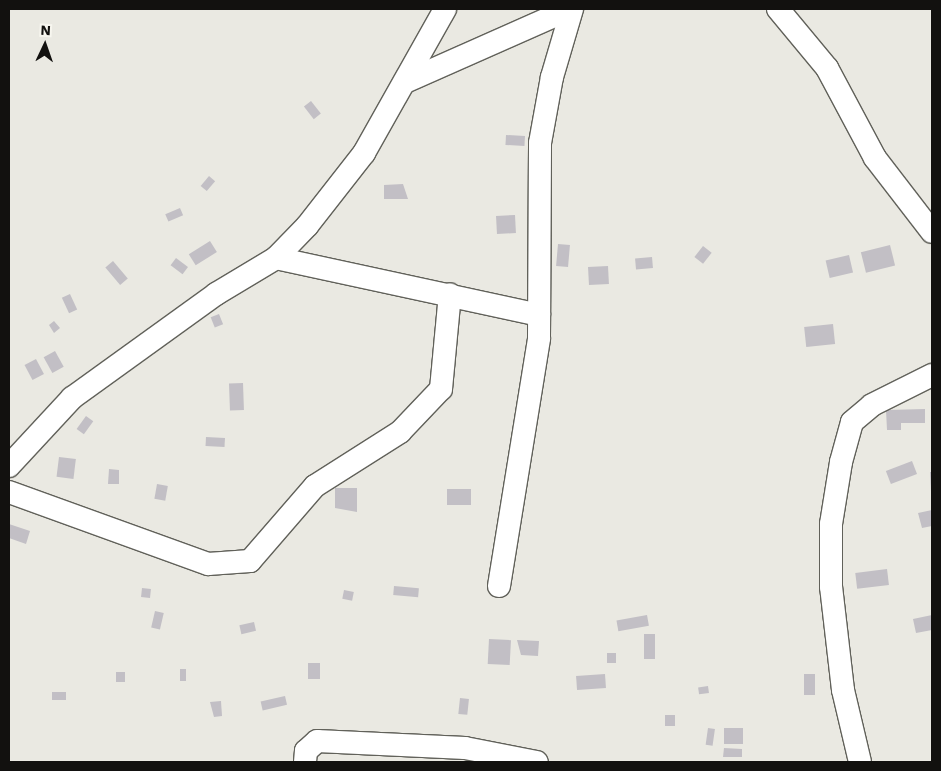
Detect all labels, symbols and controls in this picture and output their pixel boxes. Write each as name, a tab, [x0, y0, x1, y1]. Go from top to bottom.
north arrow	[20, 20, 70, 70]
text: N	[40, 22, 51, 38]

